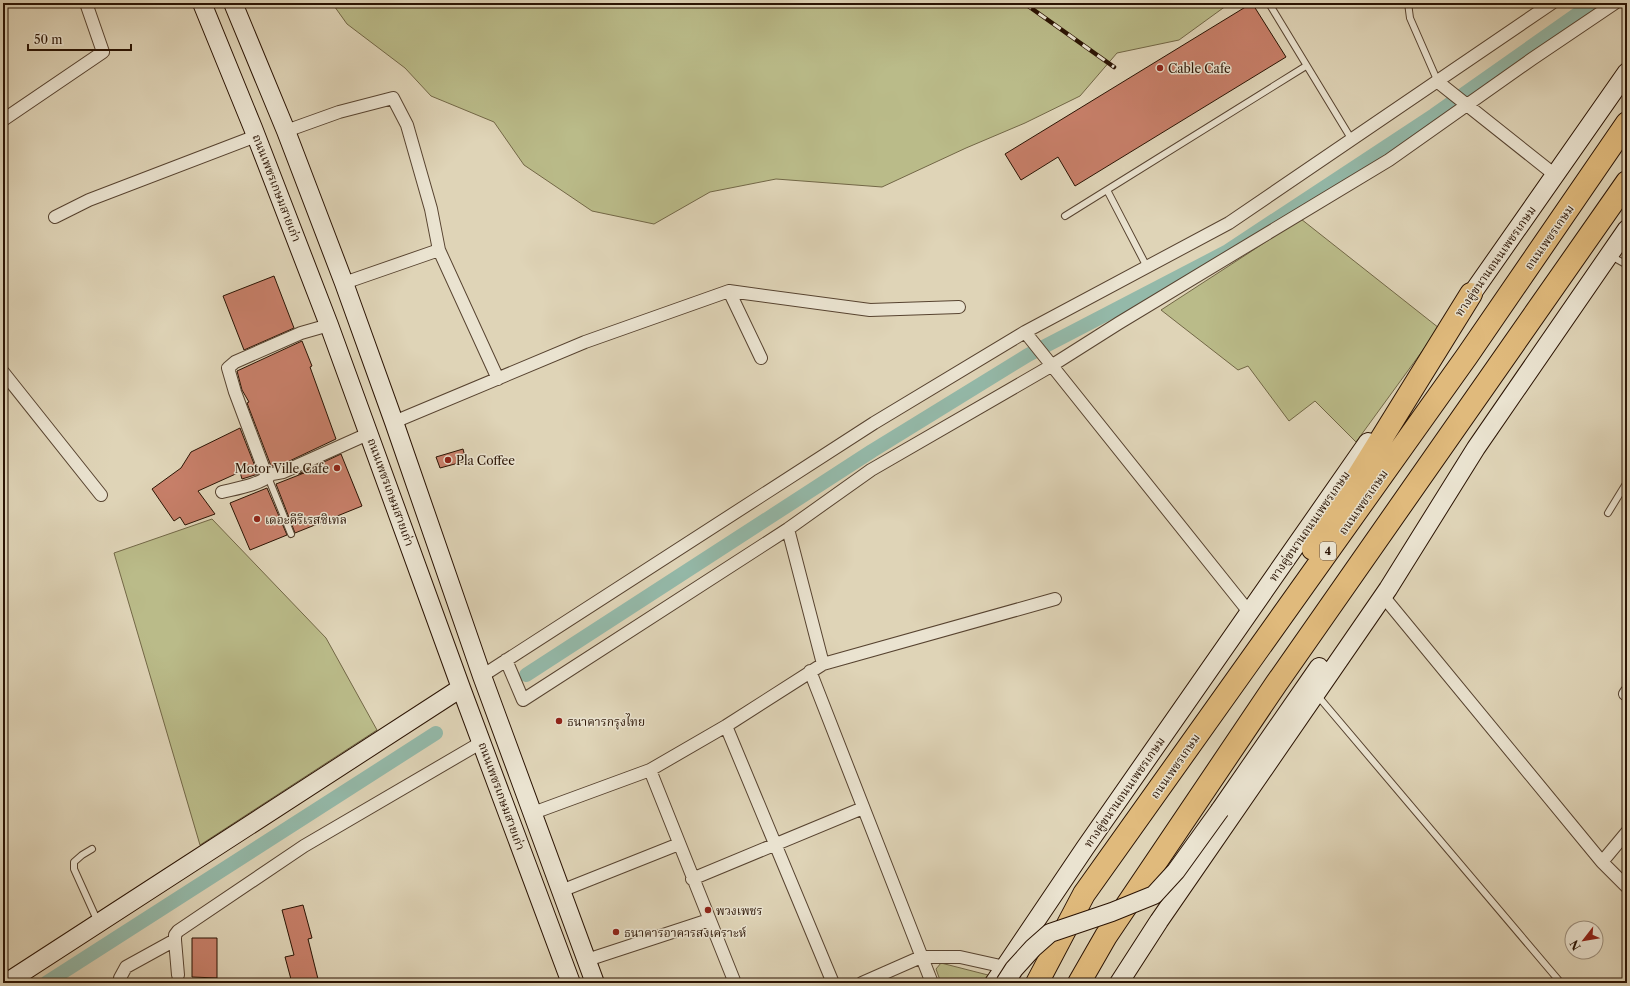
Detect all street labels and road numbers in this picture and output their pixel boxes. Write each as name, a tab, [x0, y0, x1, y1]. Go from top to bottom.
street label: ถนนเพชรเกษมสายเก่า	[250, 132, 304, 244]
street label: ถนนเพชรเกษม	[1521, 201, 1577, 273]
street label: ทางคู่ขนานถนนเพชรเกษม	[1451, 203, 1540, 320]
street label: ถนนเพชรเกษมสายเก่า	[364, 436, 418, 548]
street label: ถนนเพชรเกษม	[1335, 466, 1391, 538]
street label: ทางคู่ขนานถนนเพชรเกษม	[1265, 468, 1354, 585]
road number: 4	[1320, 542, 1336, 560]
street label: ถนนเพชรเกษม	[1147, 730, 1203, 802]
street label: ทางคู่ขนานถนนเพชรเกษม	[1080, 734, 1169, 851]
street label: ถนนเพชรเกษมสายเก่า	[475, 740, 529, 852]

